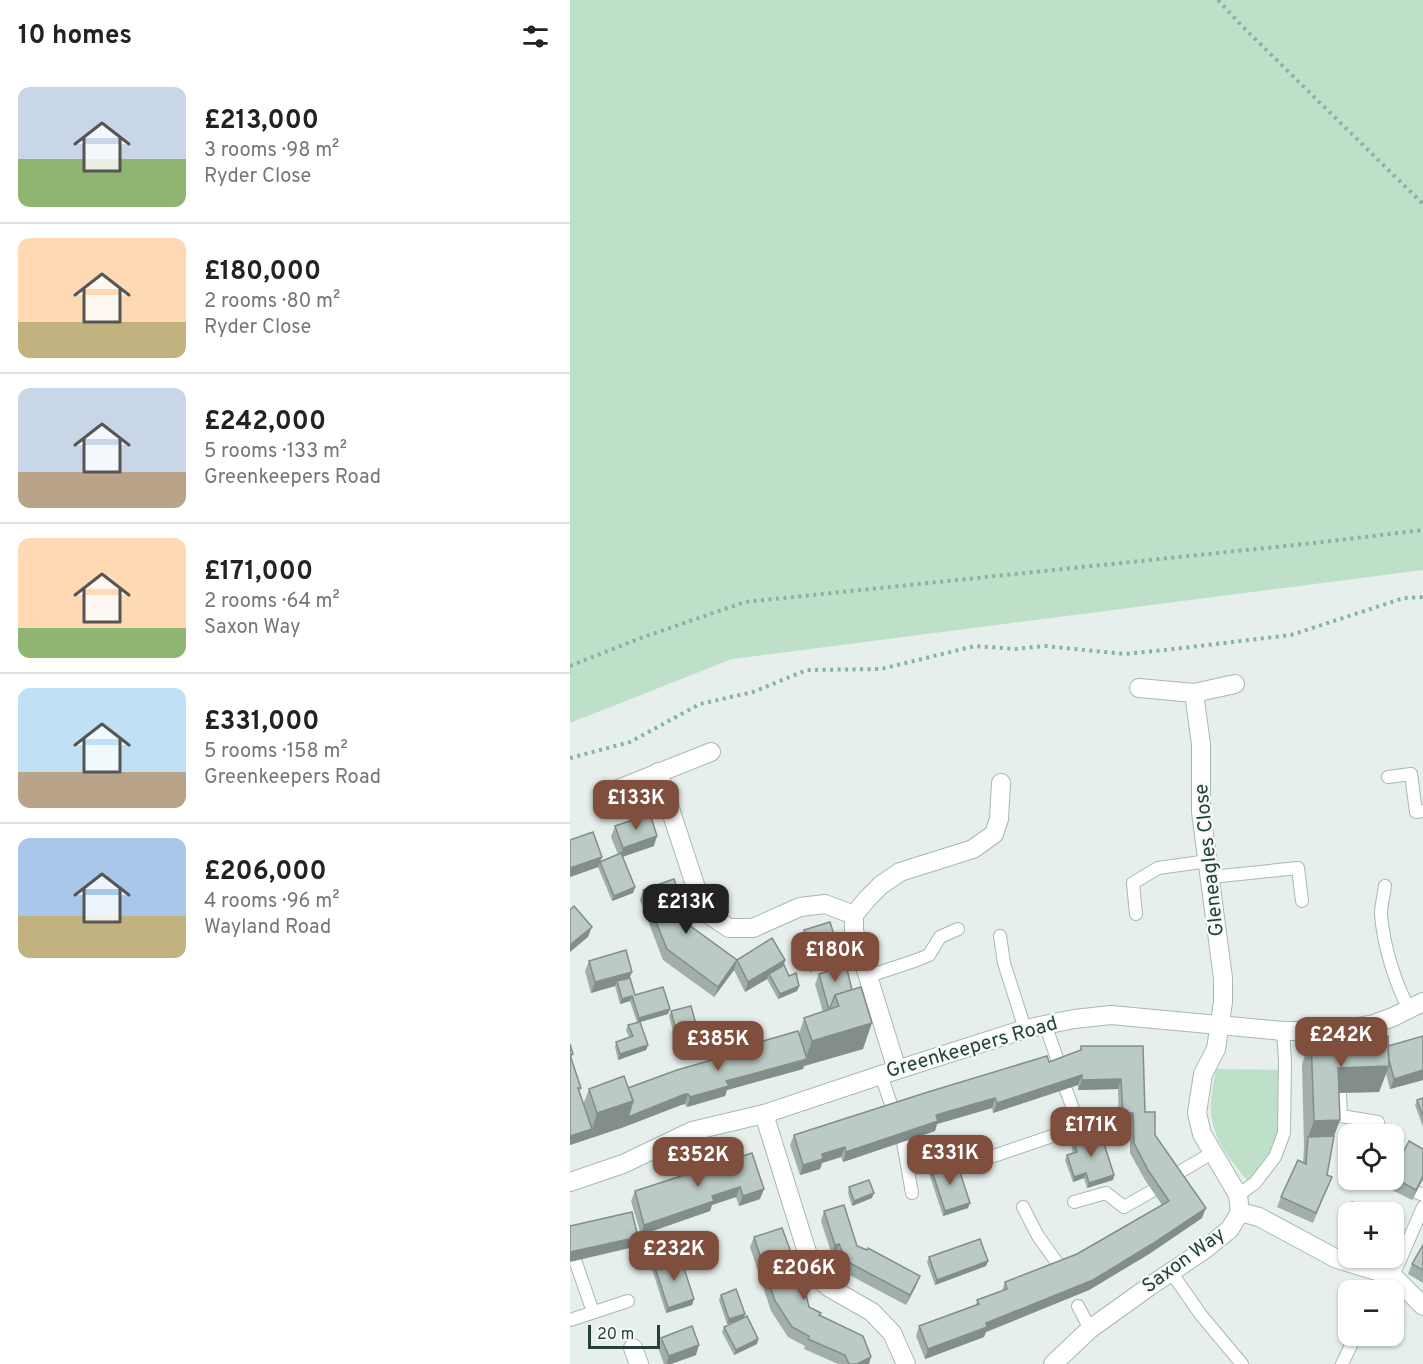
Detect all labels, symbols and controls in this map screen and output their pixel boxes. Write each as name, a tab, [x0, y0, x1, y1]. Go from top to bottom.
text: 10 homes	[18, 20, 132, 53]
icon: filters	[519, 20, 552, 53]
text: £213,000	[204, 105, 319, 138]
icon: home	[66, 111, 138, 183]
text: 3 rooms · 98 m²	[204, 138, 339, 164]
text: Ryder Close	[204, 164, 311, 190]
text: £180,000	[204, 256, 321, 289]
icon: home	[66, 262, 138, 334]
text: 2 rooms · 80 m²	[204, 289, 340, 315]
text: Ryder Close	[204, 315, 311, 341]
text: £242,000	[204, 406, 326, 439]
icon: home	[66, 412, 138, 484]
text: 5 rooms · 133 m²	[204, 439, 347, 465]
text: Greenkeepers Road	[204, 465, 381, 491]
text: £171,000	[204, 556, 313, 589]
icon: home	[66, 562, 138, 634]
text: 2 rooms · 64 m²	[204, 589, 340, 615]
text: Saxon Way	[204, 615, 301, 641]
text: £331,000	[204, 706, 319, 739]
icon: home	[66, 712, 138, 784]
text: 5 rooms · 158 m²	[204, 739, 348, 765]
text: Greenkeepers Road	[204, 765, 381, 791]
pin: £133K	[594, 780, 678, 831]
street label: Gleneagles Close	[1189, 782, 1231, 938]
text: £133K	[607, 786, 665, 812]
text: £206,000	[204, 856, 327, 889]
icon: home	[66, 862, 138, 934]
pin: £213K	[644, 884, 728, 935]
text: 4 rooms · 96 m²	[204, 889, 339, 915]
text: £213K	[657, 890, 715, 916]
text: Wayland Road	[204, 915, 331, 941]
pin: £180K	[793, 932, 877, 983]
text: £180K	[805, 938, 865, 964]
street label: Greenkeepers Road	[883, 1011, 1061, 1085]
pin: £242K	[1299, 1017, 1383, 1068]
pin: £385K	[676, 1021, 760, 1072]
text: £242K	[1309, 1023, 1373, 1049]
text: £385K	[686, 1027, 750, 1053]
pin: £171K	[1049, 1107, 1133, 1158]
text: £171K	[1064, 1113, 1118, 1139]
map controls	[1338, 1124, 1404, 1346]
button: locate	[1338, 1124, 1404, 1190]
pin: £331K	[908, 1135, 992, 1186]
pin: £352K	[656, 1137, 740, 1188]
text: £331K	[921, 1141, 979, 1167]
text: £352K	[667, 1143, 729, 1169]
button: +	[1338, 1202, 1404, 1268]
street label: Saxon Way	[1137, 1222, 1231, 1300]
pin: £232K	[632, 1231, 716, 1282]
text: £232K	[643, 1237, 705, 1263]
pin: £206K	[762, 1250, 846, 1301]
text: £206K	[772, 1256, 836, 1282]
button: −	[1338, 1280, 1404, 1346]
scale bar	[588, 1322, 660, 1350]
text: 20 m	[597, 1325, 634, 1345]

